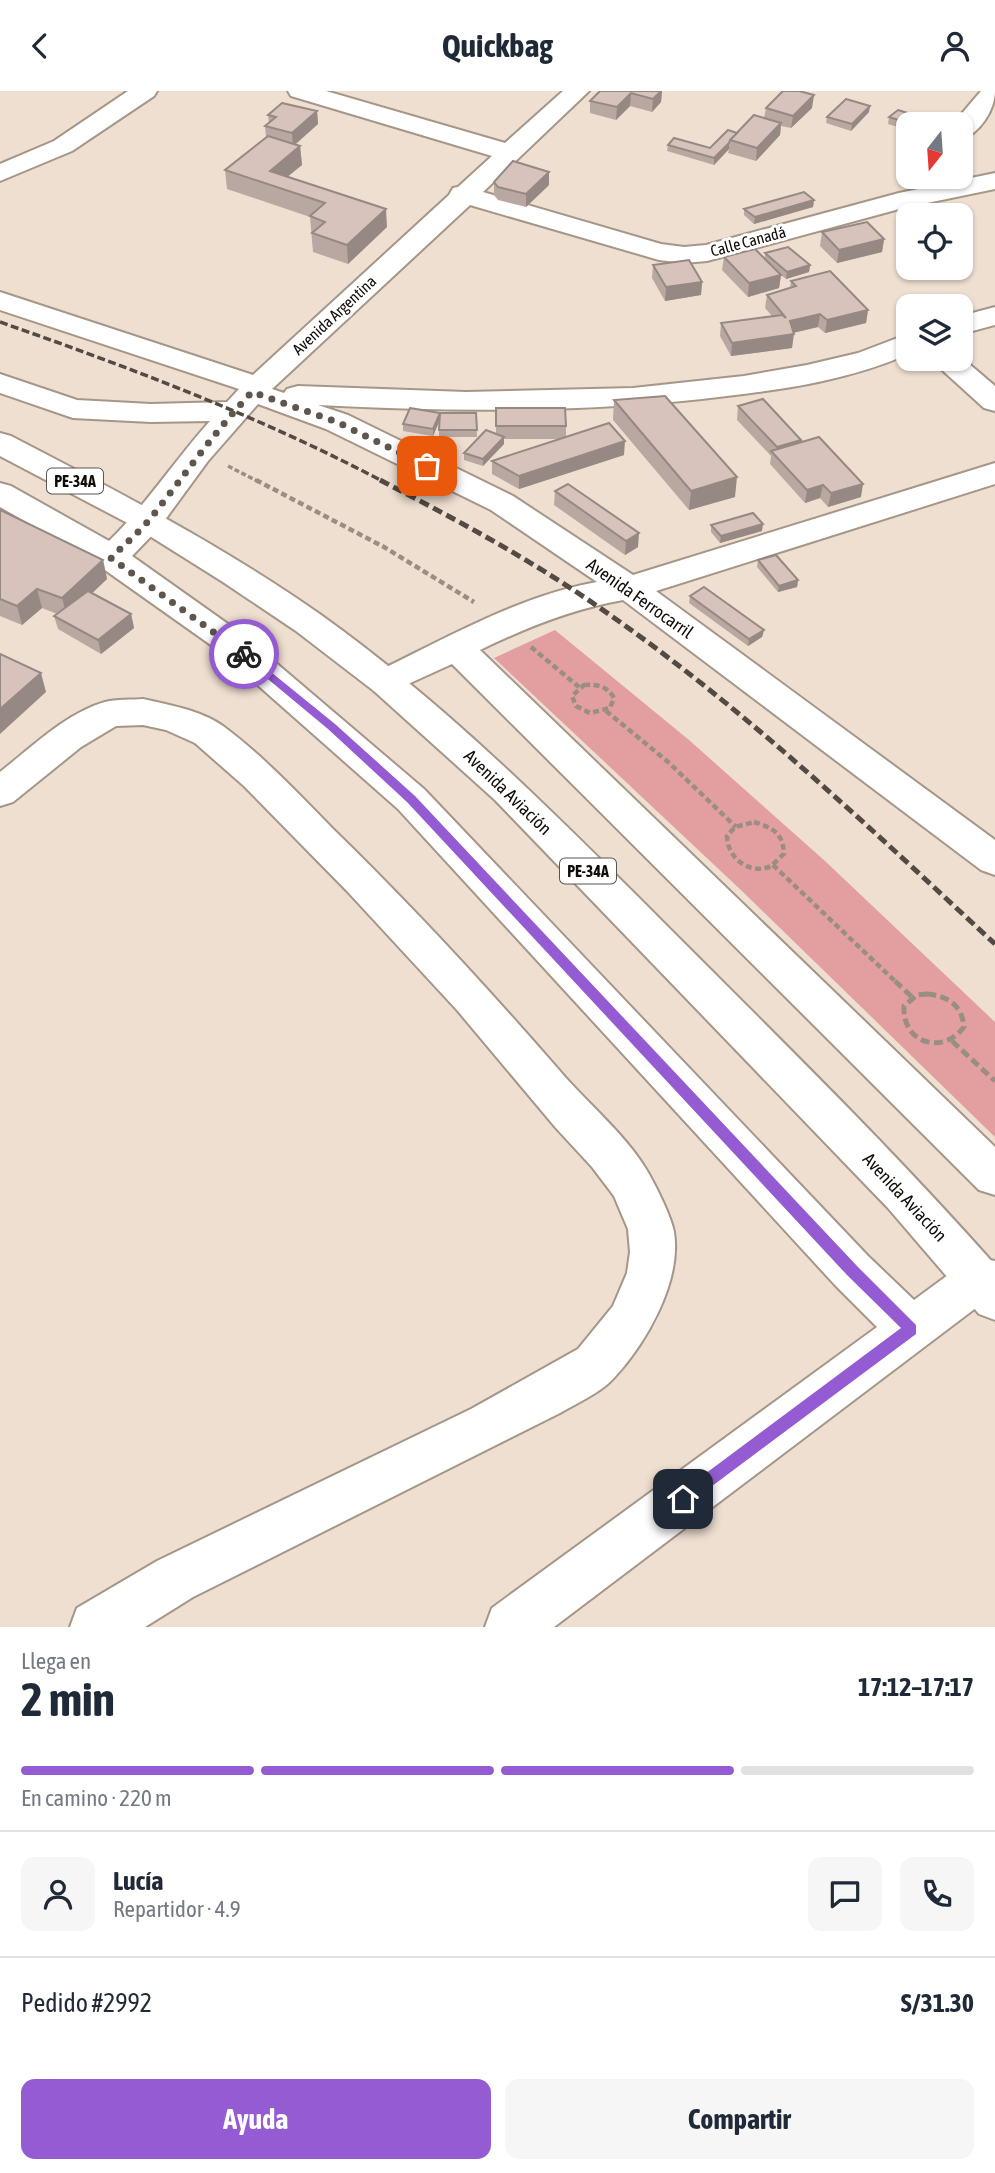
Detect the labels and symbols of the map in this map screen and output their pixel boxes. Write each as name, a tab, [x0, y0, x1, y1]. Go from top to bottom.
north arrow	[896, 112, 973, 189]
street label: Calle Canadá	[708, 222, 788, 260]
street label: Avenida Argentina	[289, 272, 380, 359]
pin	[397, 436, 457, 496]
road number: PE-34A	[47, 469, 103, 493]
street label: Avenida Ferrocarril	[583, 554, 697, 643]
courier	[209, 619, 279, 689]
street label: Avenida Aviación	[460, 745, 556, 839]
road number: PE-34A	[560, 859, 616, 883]
street label: Avenida Aviación	[859, 1148, 951, 1246]
pin	[653, 1469, 713, 1529]

